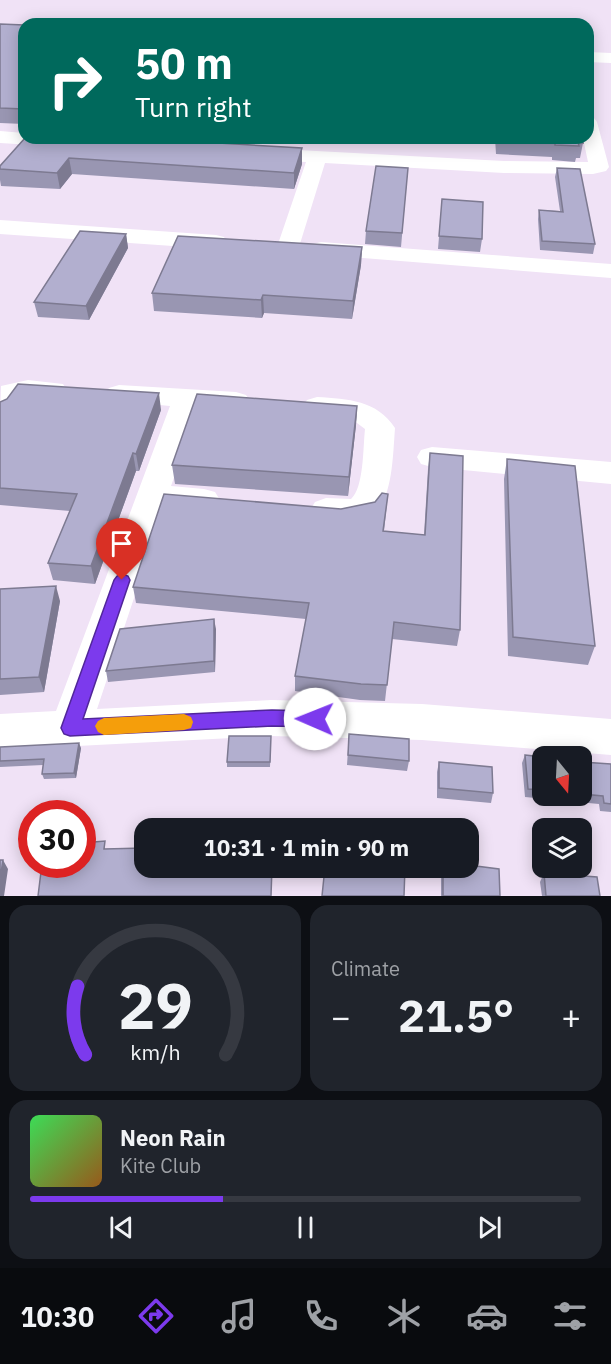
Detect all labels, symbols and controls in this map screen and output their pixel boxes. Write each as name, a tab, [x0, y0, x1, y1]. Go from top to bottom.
text: 50 m	[135, 36, 233, 91]
icon: right	[36, 42, 114, 120]
text: Turn right	[135, 89, 252, 124]
pin	[96, 518, 147, 580]
icon: arrive	[105, 527, 138, 560]
position arrow	[283, 687, 347, 751]
north arrow	[532, 746, 592, 806]
map controls	[532, 746, 592, 878]
speed limit sign: 30	[18, 800, 96, 878]
button: layers	[532, 818, 592, 878]
text: 10:31 · 1 min · 90 m	[204, 833, 409, 862]
text: Climate	[331, 955, 400, 982]
text: 29	[118, 965, 192, 1046]
text: 21.5°	[398, 986, 514, 1044]
text: −	[331, 995, 351, 1038]
text: +	[561, 995, 581, 1038]
text: km/h	[130, 1038, 180, 1066]
text: Neon Rain	[120, 1123, 226, 1152]
text: Kite Club	[120, 1152, 201, 1179]
icon: previous	[105, 1211, 138, 1244]
icon: pause	[289, 1211, 322, 1244]
icon: next	[473, 1211, 506, 1244]
icon: directions	[135, 1295, 177, 1337]
icon: music	[218, 1295, 260, 1337]
icon: phone	[300, 1295, 342, 1337]
icon: climate	[383, 1295, 425, 1337]
icon: car	[466, 1295, 508, 1337]
icon: filters	[549, 1295, 591, 1337]
text: 10:30	[20, 1299, 94, 1334]

